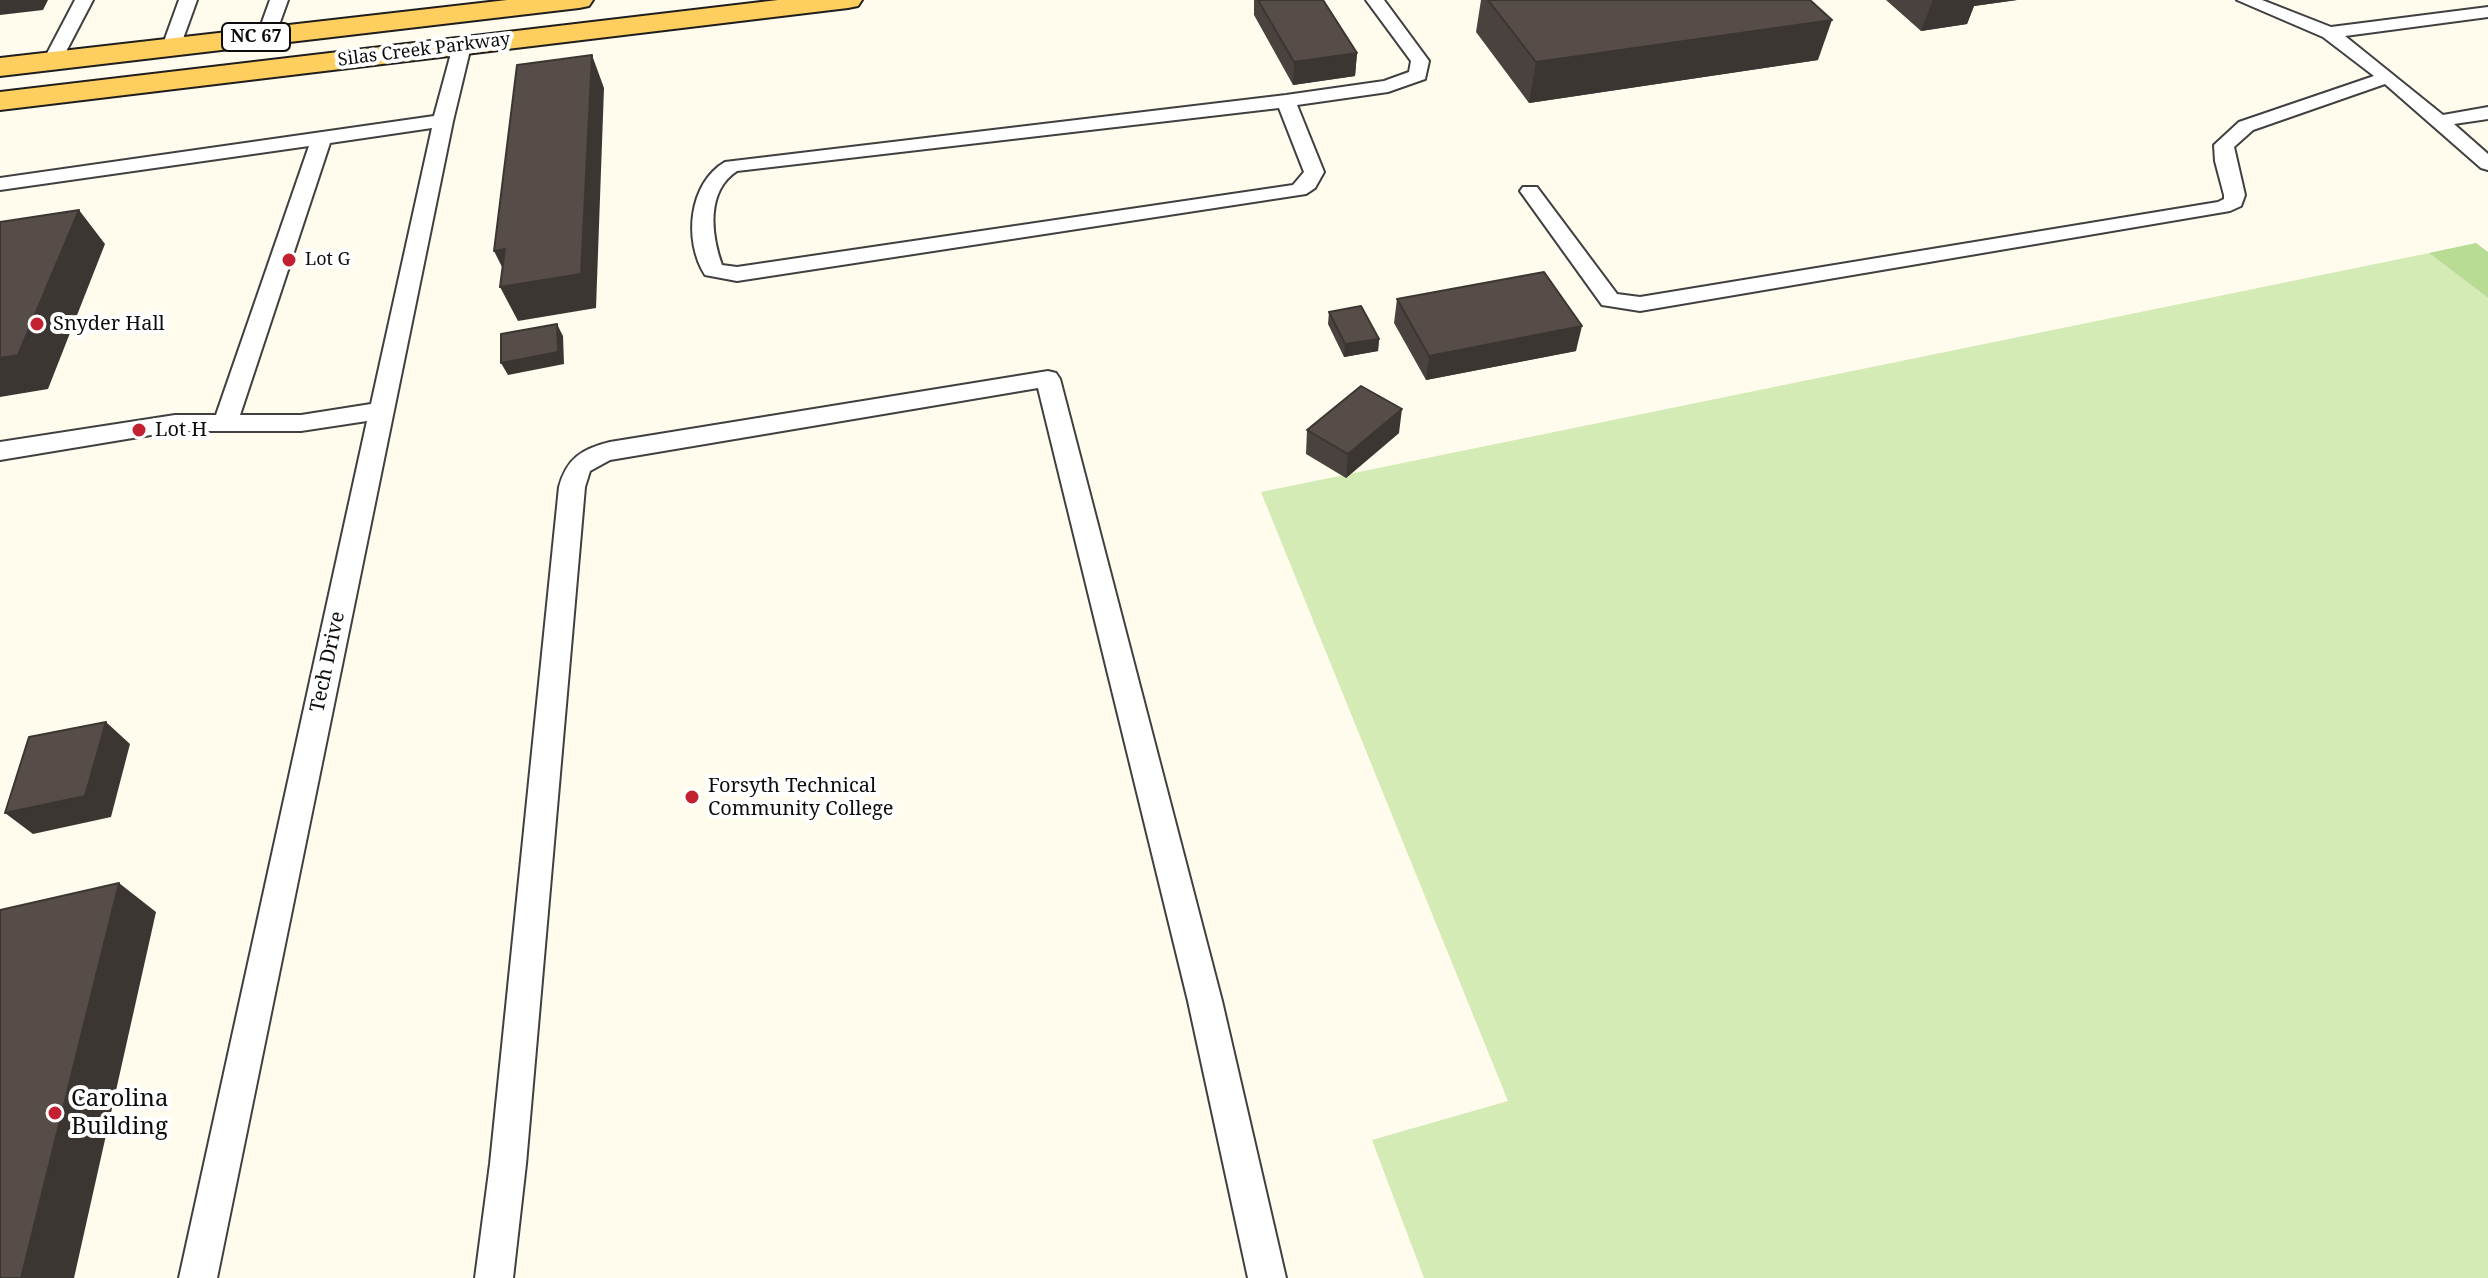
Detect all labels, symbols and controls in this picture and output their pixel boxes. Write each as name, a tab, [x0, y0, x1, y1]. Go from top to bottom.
road number: NC 67	[222, 23, 290, 51]
street label: Silas Creek Parkway	[337, 29, 511, 71]
place label: Lot G	[305, 249, 350, 271]
marker: Lot G	[280, 251, 298, 269]
place label: Snyder Hall	[53, 312, 165, 336]
marker: Snyder Hall	[28, 315, 46, 333]
place label: Lot H	[155, 418, 207, 442]
marker: Lot H	[130, 421, 148, 439]
street label: Tech Drive	[306, 609, 350, 715]
place label: Forsyth Technical Community College	[708, 774, 894, 821]
marker: Forsyth Technical Community College	[683, 788, 701, 806]
place label: Carolina Building	[71, 1085, 169, 1141]
marker: Carolina Building	[46, 1104, 64, 1122]

